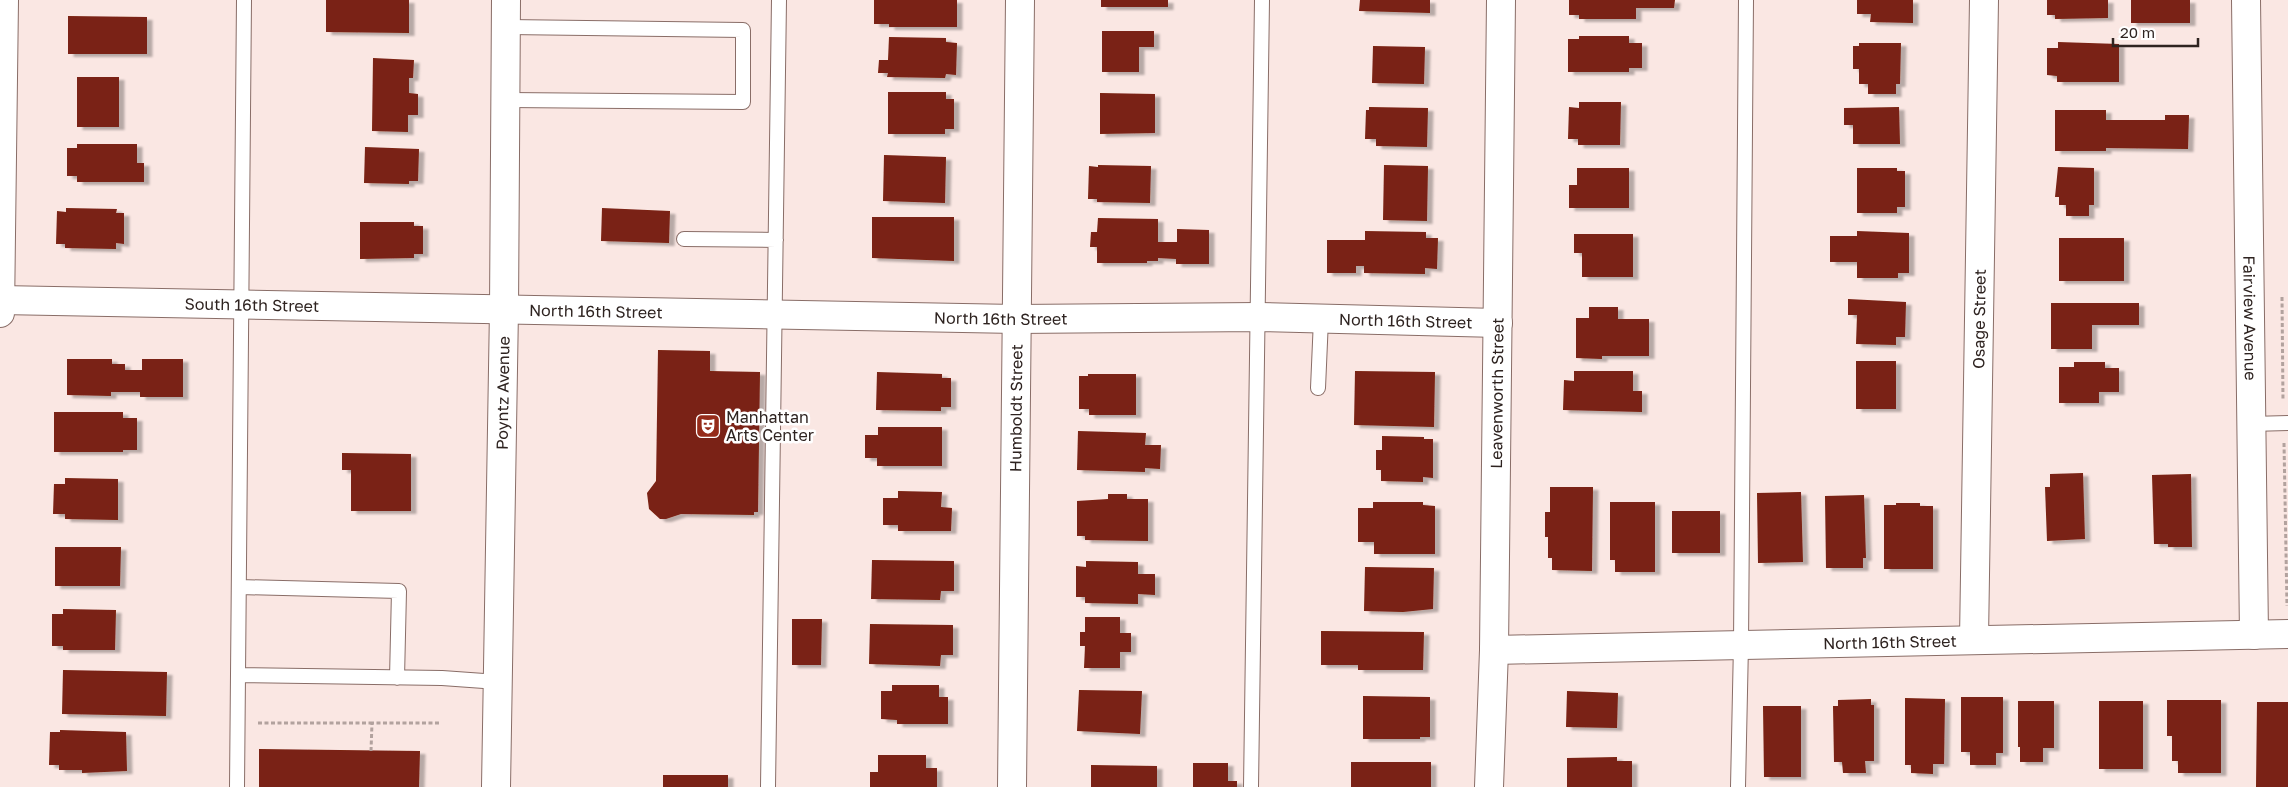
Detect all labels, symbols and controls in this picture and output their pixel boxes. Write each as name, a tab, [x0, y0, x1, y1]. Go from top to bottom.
scale bar	[2113, 15, 2198, 47]
text: 20 m	[2120, 23, 2155, 41]
street label: Fairview Avenue	[2239, 255, 2261, 381]
street label: Osage Street	[1968, 269, 1990, 369]
street label: South 16th Street	[184, 293, 320, 316]
street label: North 16th Street	[529, 300, 663, 322]
street label: North 16th Street	[934, 307, 1068, 329]
street label: North 16th Street	[1339, 309, 1473, 332]
street label: Leavenworth Street	[1486, 317, 1508, 469]
street label: Poyntz Avenue	[492, 336, 514, 450]
street label: Humboldt Street	[1005, 344, 1027, 472]
place label: Manhattan Arts Center	[726, 407, 814, 445]
theatre icon: Manhattan Arts Center	[695, 413, 721, 439]
street label: North 16th Street	[1823, 631, 1957, 653]

